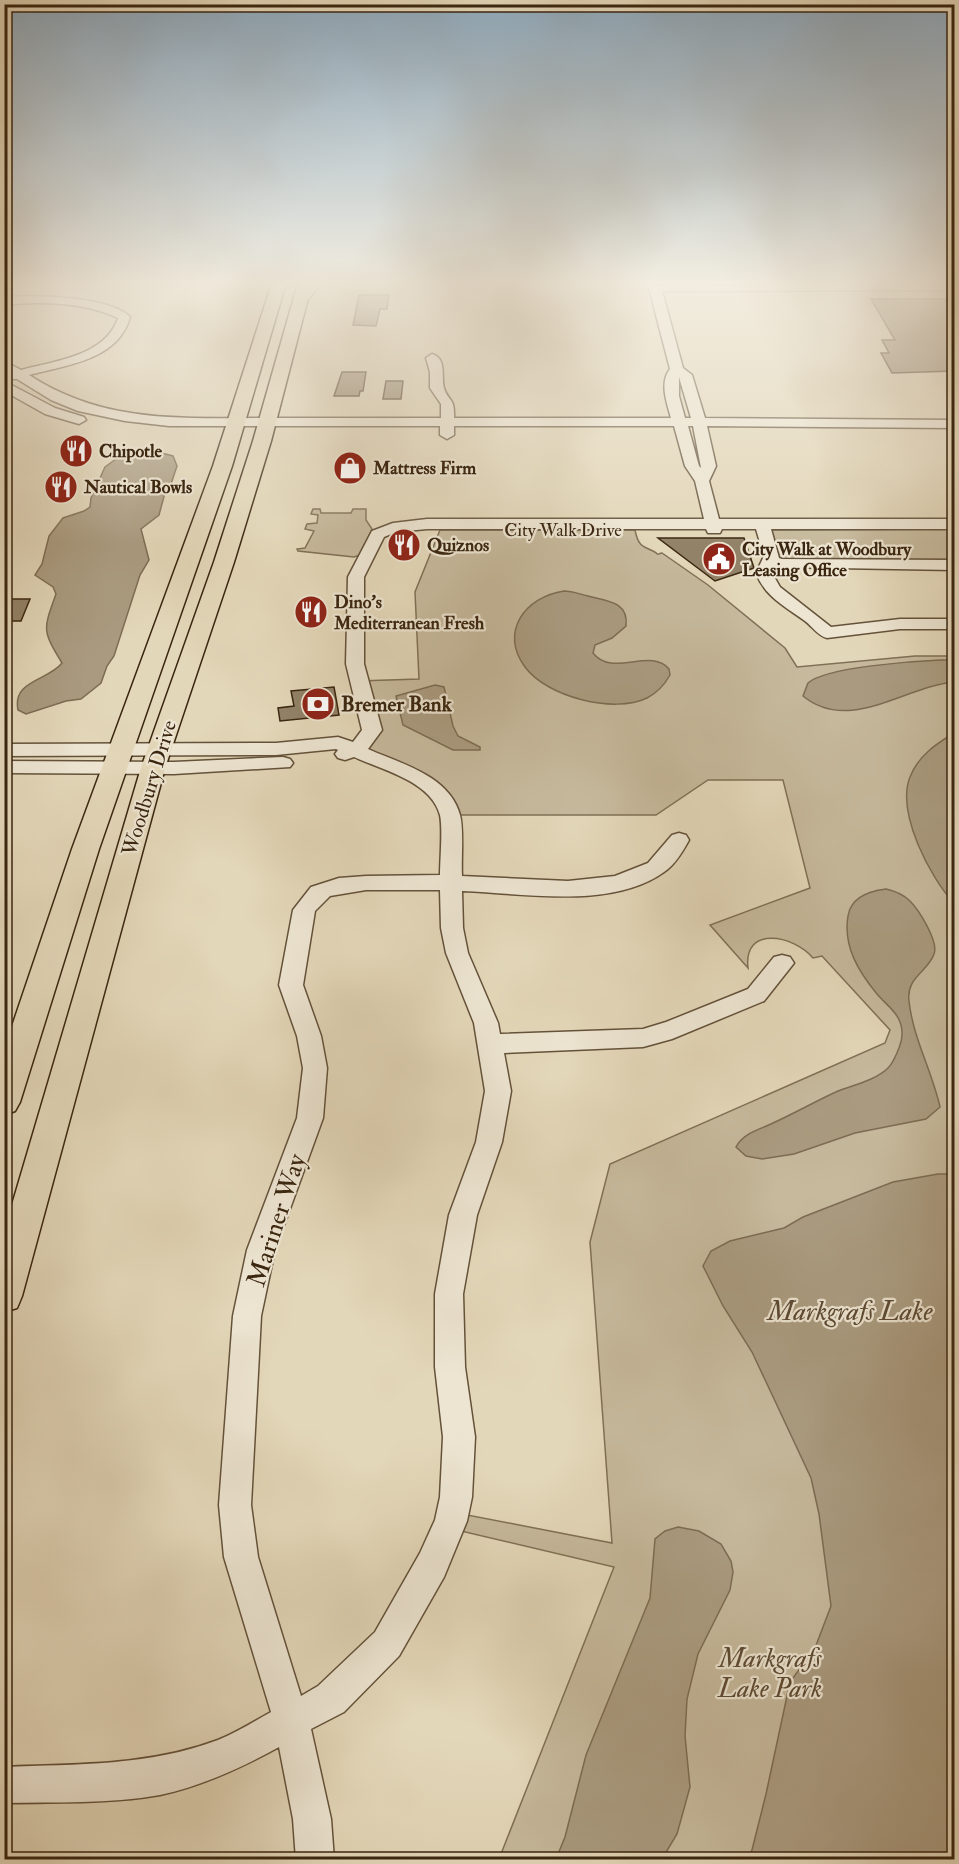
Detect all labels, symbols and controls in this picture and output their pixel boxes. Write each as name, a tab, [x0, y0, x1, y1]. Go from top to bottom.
restaurant icon: Chipotle	[58, 433, 94, 469]
place label: Chipotle	[99, 440, 163, 463]
shop icon: Mattress Firm	[332, 450, 368, 486]
place label: Mattress Firm	[372, 457, 477, 480]
restaurant icon: Nautical Bowls	[43, 469, 79, 505]
place label: Nautical Bowls	[83, 476, 192, 499]
street label: City Walk Drive	[504, 519, 622, 542]
restaurant icon: Quiznos	[386, 527, 422, 563]
place label: Quiznos	[427, 534, 489, 557]
place label: City Walk at Woodbury Leasing Office	[742, 538, 912, 582]
public building icon: City Walk at Woodbury Leasing Office	[701, 541, 737, 577]
place label: Dino's Mediterranean Fresh	[333, 591, 485, 635]
restaurant icon: Dino's Mediterranean Fresh	[293, 594, 329, 630]
bank icon: Bremer Bank	[300, 686, 336, 722]
place label: Bremer Bank	[341, 691, 453, 718]
street label: Woodbury Drive	[116, 717, 183, 860]
street label: Mariner Way	[240, 1149, 314, 1291]
water label: Markgrafs Lake	[766, 1295, 933, 1328]
park label: Markgrafs Lake Park	[717, 1643, 822, 1705]

